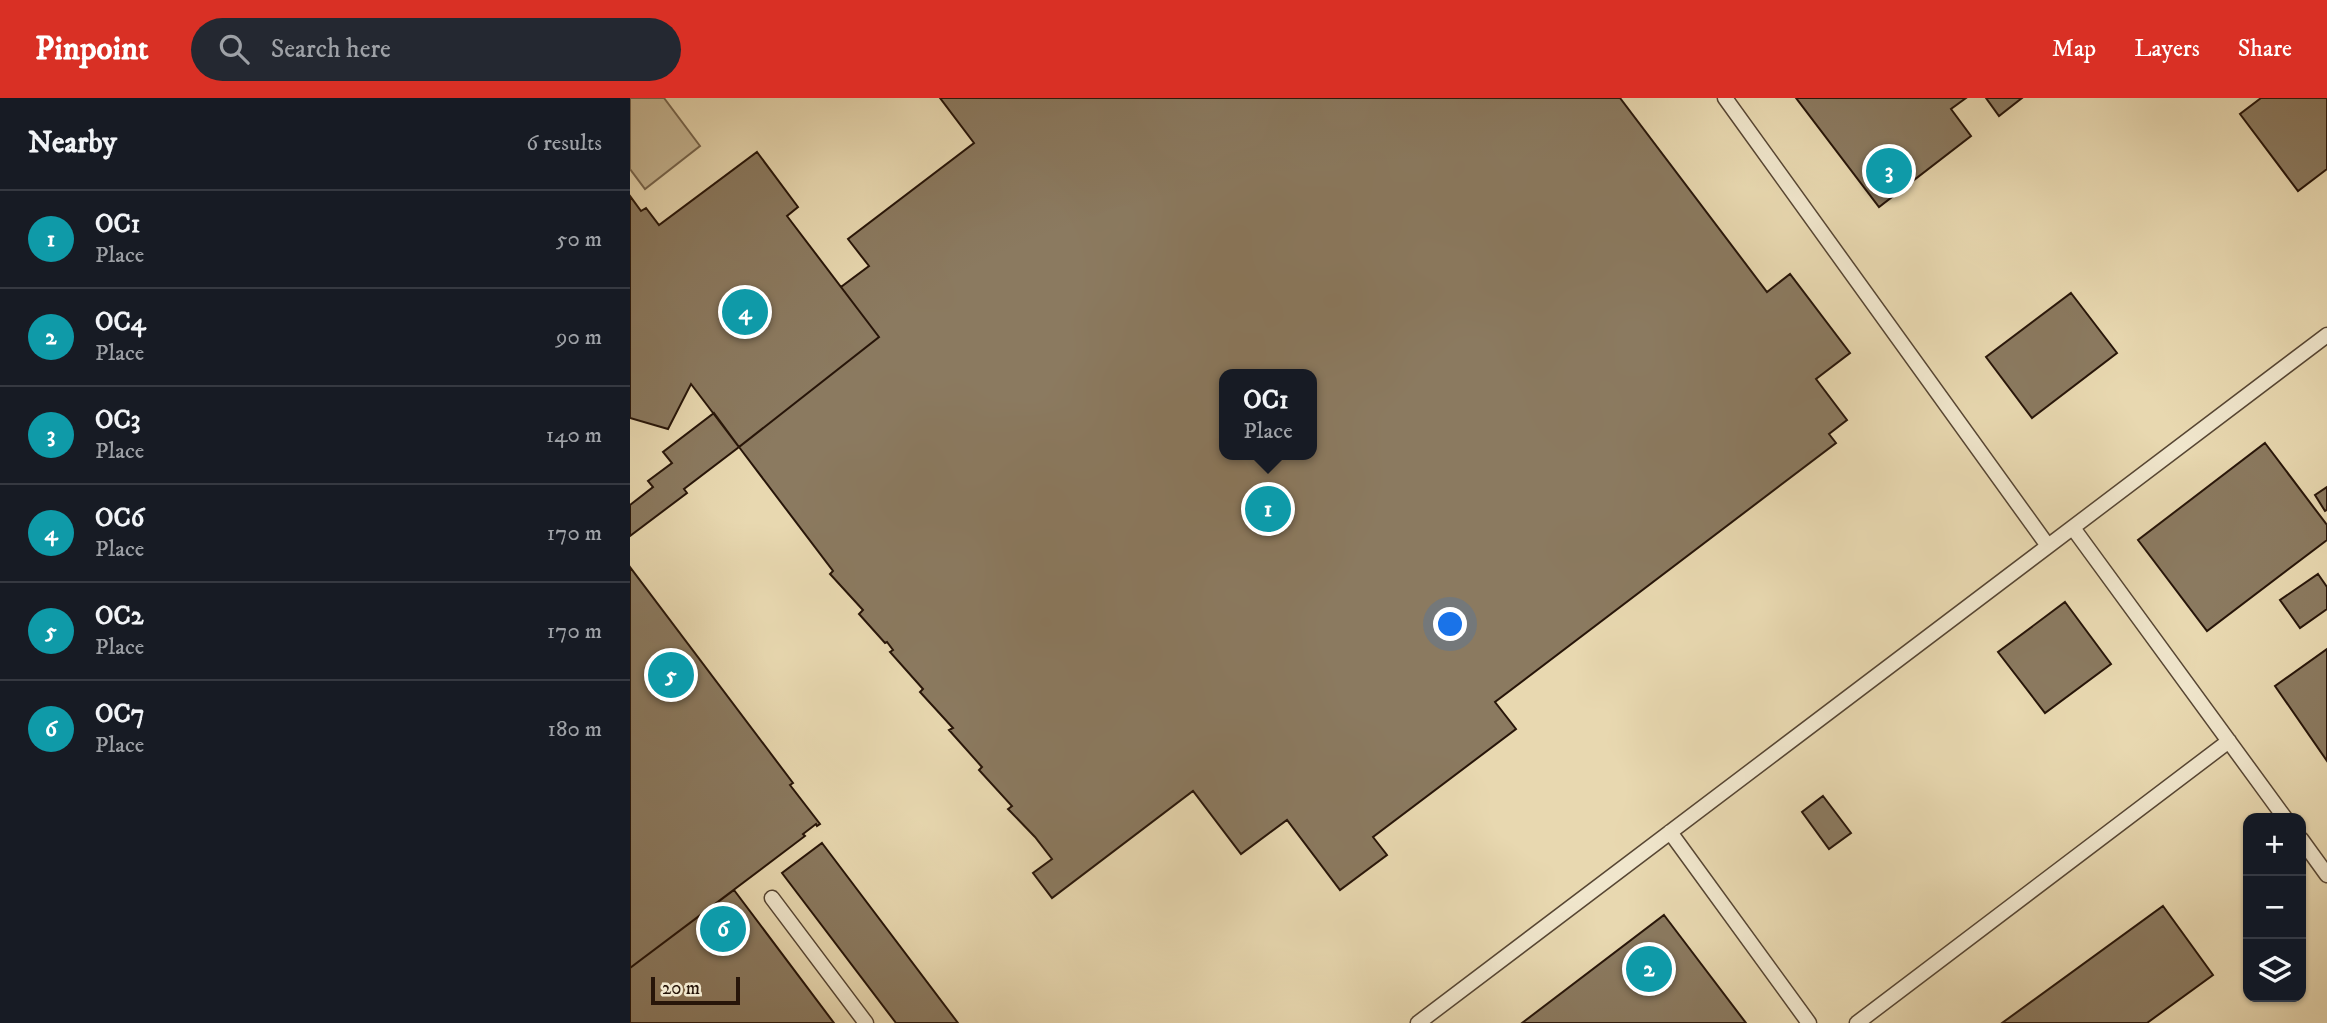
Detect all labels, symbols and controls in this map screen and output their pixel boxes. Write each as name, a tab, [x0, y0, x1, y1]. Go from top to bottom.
search box	[191, 18, 681, 81]
text: Pinpoint	[35, 29, 149, 70]
icon: search	[215, 30, 253, 68]
text: Search here	[271, 33, 391, 66]
text: Map	[2052, 34, 2096, 64]
text: Layers	[2134, 34, 2200, 64]
text: Share	[2238, 34, 2292, 64]
text: Nearby	[28, 125, 117, 162]
text: 6 results	[526, 129, 602, 158]
pin: 3	[1866, 145, 1912, 197]
text: OC1	[95, 208, 140, 241]
text: 1	[47, 225, 55, 254]
text: 50 m	[556, 225, 602, 254]
text: Place	[95, 241, 144, 270]
pin: 4	[722, 286, 768, 338]
text: OC4	[95, 306, 146, 339]
text: 2	[45, 323, 57, 352]
text: 90 m	[556, 323, 602, 352]
text: Place	[95, 339, 144, 368]
popup	[1219, 369, 1317, 460]
text: OC1	[1243, 384, 1289, 417]
text: OC3	[95, 404, 140, 437]
text: Place	[1243, 417, 1293, 446]
text: 3	[47, 421, 55, 450]
text: 140 m	[546, 421, 602, 450]
text: Place	[95, 437, 144, 466]
pin: 1	[1245, 483, 1291, 535]
text: OC6	[95, 502, 144, 535]
text: 4	[44, 519, 58, 548]
text: 170 m	[547, 519, 602, 548]
text: Place	[95, 535, 144, 564]
text: OC2	[95, 600, 143, 633]
your location	[1433, 607, 1467, 641]
text: 5	[45, 617, 57, 646]
text: 170 m	[547, 617, 602, 646]
text: Place	[95, 633, 144, 662]
pin: 5	[648, 649, 694, 701]
text: OC7	[95, 698, 144, 731]
text: 6	[45, 715, 57, 744]
text: 180 m	[547, 715, 602, 744]
text: Place	[95, 731, 144, 760]
map controls	[2243, 813, 2306, 1002]
button: +	[2243, 813, 2306, 876]
button: −	[2243, 876, 2306, 939]
pin: 6	[700, 903, 746, 955]
button: layers	[2243, 939, 2306, 1002]
pin: 2	[1626, 943, 1672, 995]
scale bar	[651, 974, 740, 1006]
text: 20 m	[662, 977, 700, 1000]

